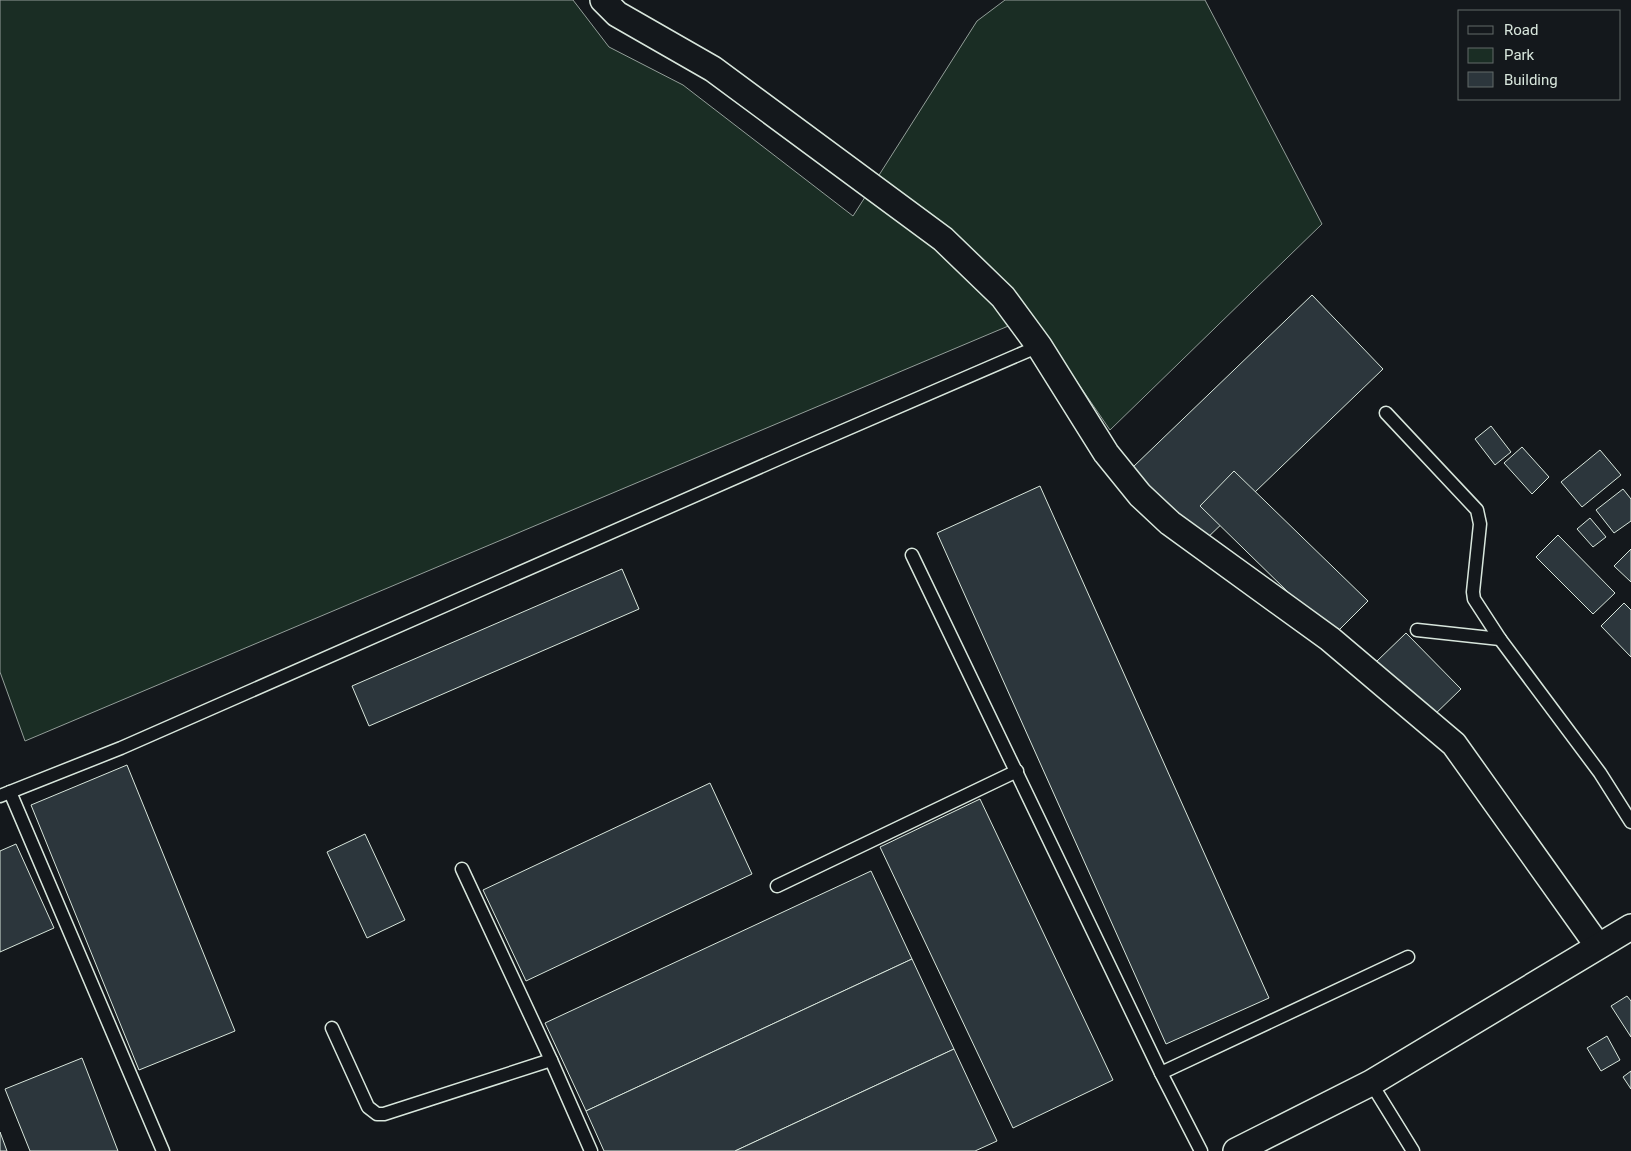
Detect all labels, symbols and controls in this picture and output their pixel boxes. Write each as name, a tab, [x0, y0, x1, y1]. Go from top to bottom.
legend	[1458, 10, 1621, 100]
text: Road	[1504, 21, 1538, 39]
text: Park	[1504, 46, 1535, 64]
text: Building	[1504, 71, 1558, 89]

